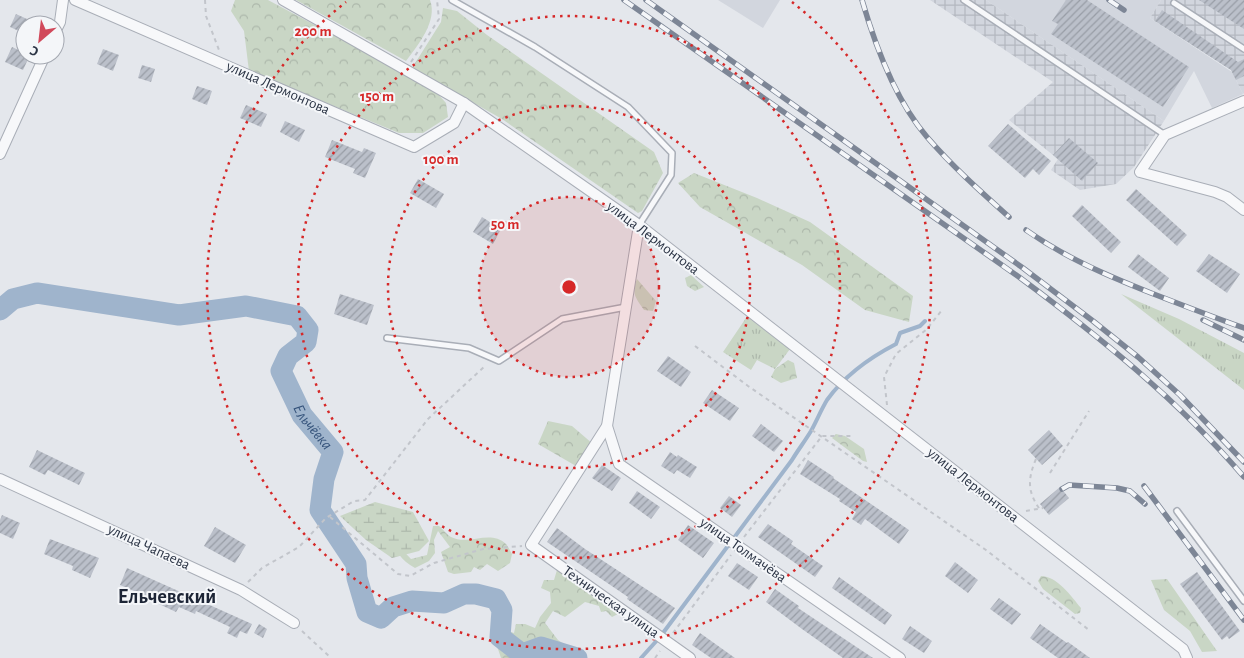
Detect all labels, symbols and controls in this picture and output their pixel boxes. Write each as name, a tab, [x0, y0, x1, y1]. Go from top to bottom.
north arrow	[15, 15, 65, 65]
text: 200 m	[294, 24, 332, 39]
text: С	[27, 42, 41, 59]
street label: улица Лермонтова	[223, 58, 332, 118]
text: 150 m	[360, 89, 394, 104]
text: 100 m	[423, 152, 459, 167]
street label: улица Лермонтова	[603, 198, 702, 278]
text: 50 m	[491, 217, 519, 232]
centre of rings	[560, 278, 578, 296]
water label: Ельчёвка	[290, 402, 335, 453]
street label: улица Лермонтова	[924, 444, 1022, 525]
street label: улица Толмачёва	[696, 514, 789, 585]
street label: улица Чапаева	[105, 521, 193, 573]
street label: Техническая улица	[560, 563, 662, 641]
district label: Ельчевский	[118, 587, 216, 607]

